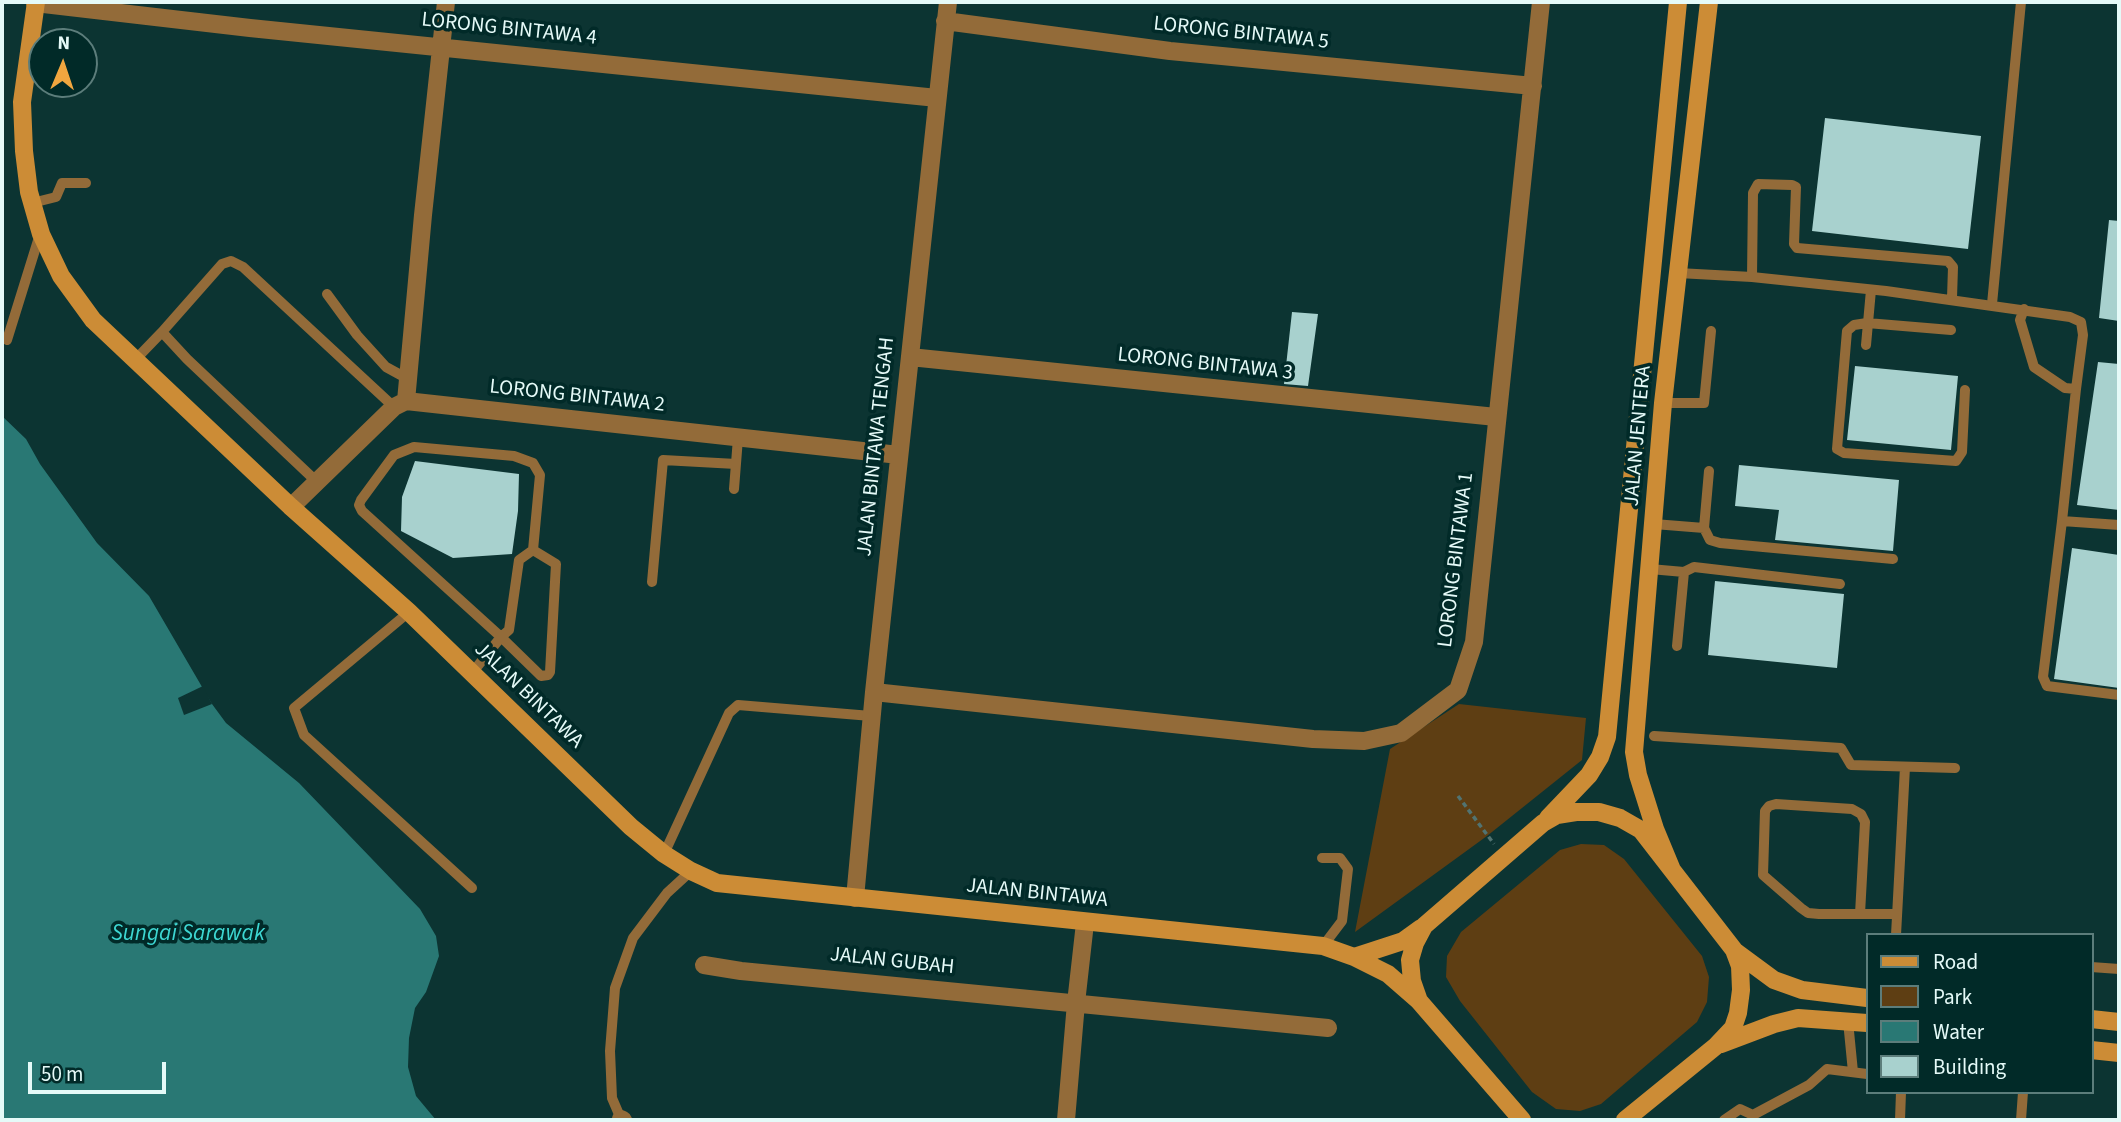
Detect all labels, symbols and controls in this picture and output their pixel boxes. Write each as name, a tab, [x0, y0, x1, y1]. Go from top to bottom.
street label: LORONG BINTAWA 4	[420, 8, 598, 52]
street label: LORONG BINTAWA 5	[1152, 12, 1330, 56]
north arrow	[28, 28, 98, 98]
text: N	[57, 30, 70, 57]
street label: JALAN BINTAWA TENGAH	[853, 336, 901, 558]
street label: LORONG BINTAWA 3	[1116, 343, 1294, 387]
street label: JALAN JENTERA	[1620, 365, 1658, 507]
street label: LORONG BINTAWA 2	[488, 375, 666, 419]
street label: LORONG BINTAWA 1	[1434, 471, 1480, 649]
street label: JALAN BINTAWA	[468, 638, 588, 754]
street label: JALAN BINTAWA	[965, 874, 1109, 914]
water label: Sungai Sarawak	[111, 921, 265, 949]
legend	[1866, 933, 2093, 1094]
street label: JALAN GUBAH	[829, 943, 955, 981]
text: Road	[1933, 947, 1978, 977]
text: Park	[1933, 982, 1972, 1012]
text: Water	[1933, 1017, 1984, 1047]
scale bar	[32, 1048, 170, 1092]
text: Building	[1933, 1052, 2006, 1082]
text: 50 m	[41, 1059, 83, 1089]

